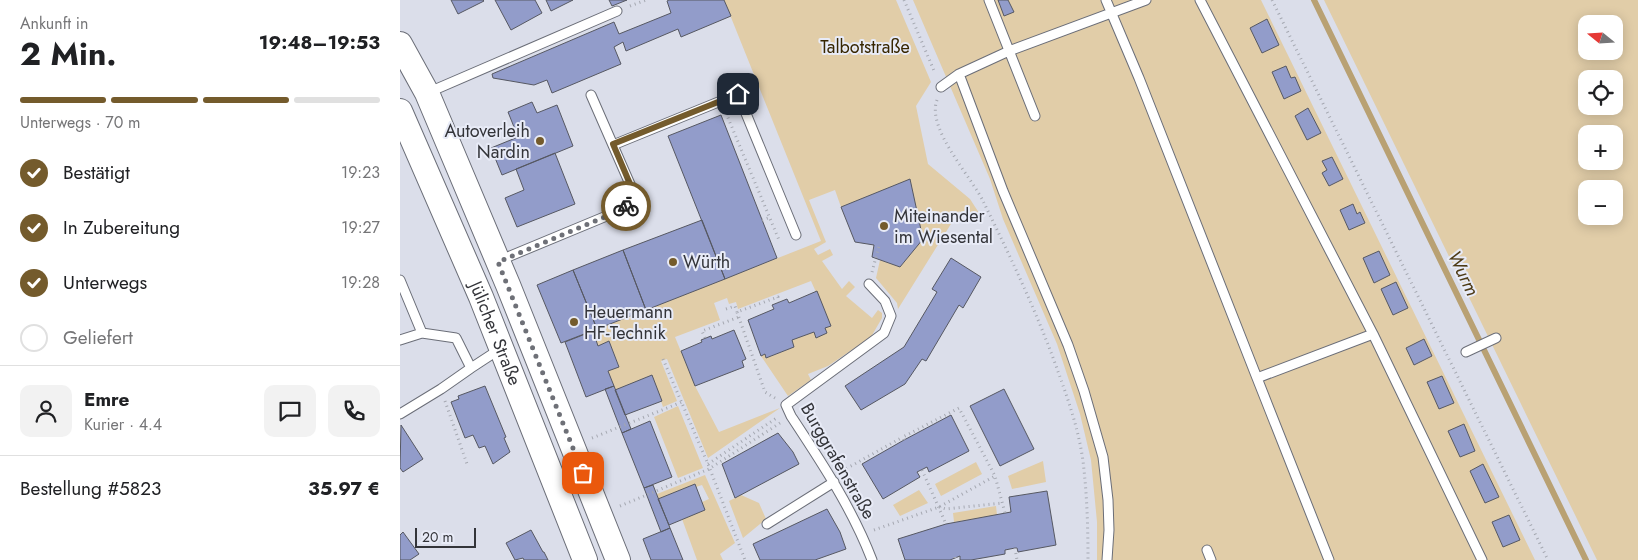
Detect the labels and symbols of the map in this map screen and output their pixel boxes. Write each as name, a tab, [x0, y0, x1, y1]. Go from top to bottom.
north arrow	[1578, 15, 1622, 60]
park label: Talbotstraße	[820, 34, 910, 60]
pin	[717, 73, 759, 115]
place label: Autoverleih Nardin	[445, 118, 530, 165]
marker: Autoverleih Nardin	[534, 135, 546, 147]
courier	[601, 181, 651, 231]
place label: Miteinander im Wiesental	[894, 203, 993, 250]
marker: Miteinander im Wiesental	[878, 220, 890, 232]
water label: Wurm	[1441, 246, 1486, 300]
place label: Würth	[683, 249, 730, 275]
marker: Würth	[667, 256, 679, 268]
street label: Jülicher Straße	[462, 275, 528, 389]
place label: Heuermann HF-Technik	[584, 299, 673, 346]
marker: Heuermann HF-Technik	[568, 316, 580, 328]
street label: Burggrafenstraße	[794, 398, 882, 524]
pin	[562, 452, 604, 494]
scale bar	[415, 525, 476, 548]

